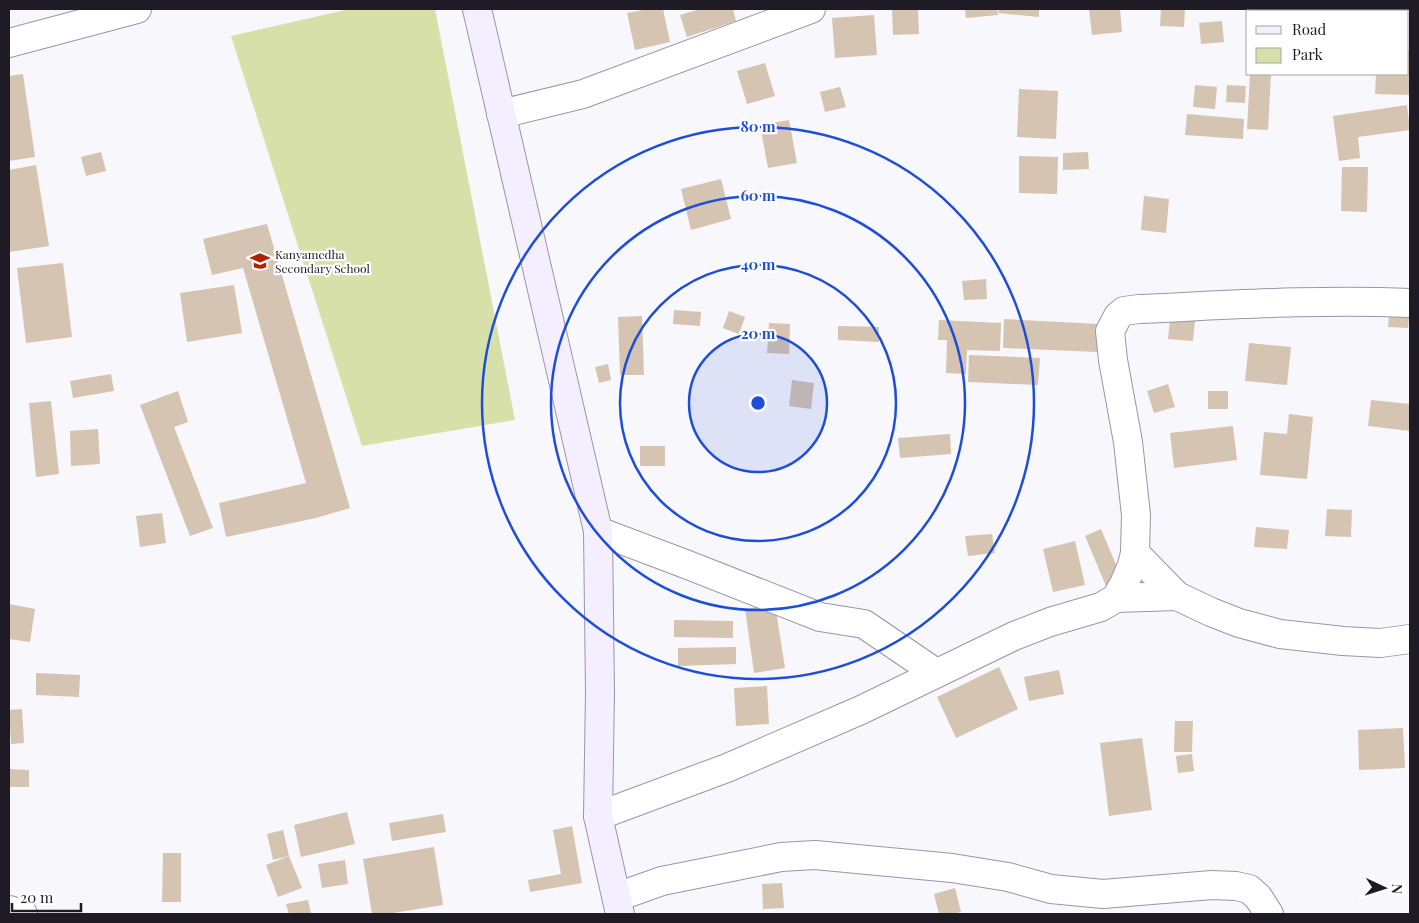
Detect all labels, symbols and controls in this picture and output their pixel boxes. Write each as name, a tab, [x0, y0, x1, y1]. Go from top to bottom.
legend	[1246, 10, 1409, 75]
text: Road	[1292, 19, 1326, 39]
text: Park	[1292, 44, 1324, 64]
text: 80 m	[740, 116, 776, 136]
text: 60 m	[740, 185, 776, 205]
place label: Kanyamedha Secondary School	[275, 246, 371, 276]
school or university icon: Kanyamedha Secondary School	[249, 250, 271, 272]
text: 40 m	[741, 254, 776, 274]
text: 20 m	[741, 323, 776, 343]
centre of rings	[749, 394, 767, 412]
north arrow	[1359, 863, 1409, 913]
scale bar	[12, 880, 81, 912]
text: N	[1388, 883, 1407, 895]
text: 20 m	[20, 887, 54, 907]

